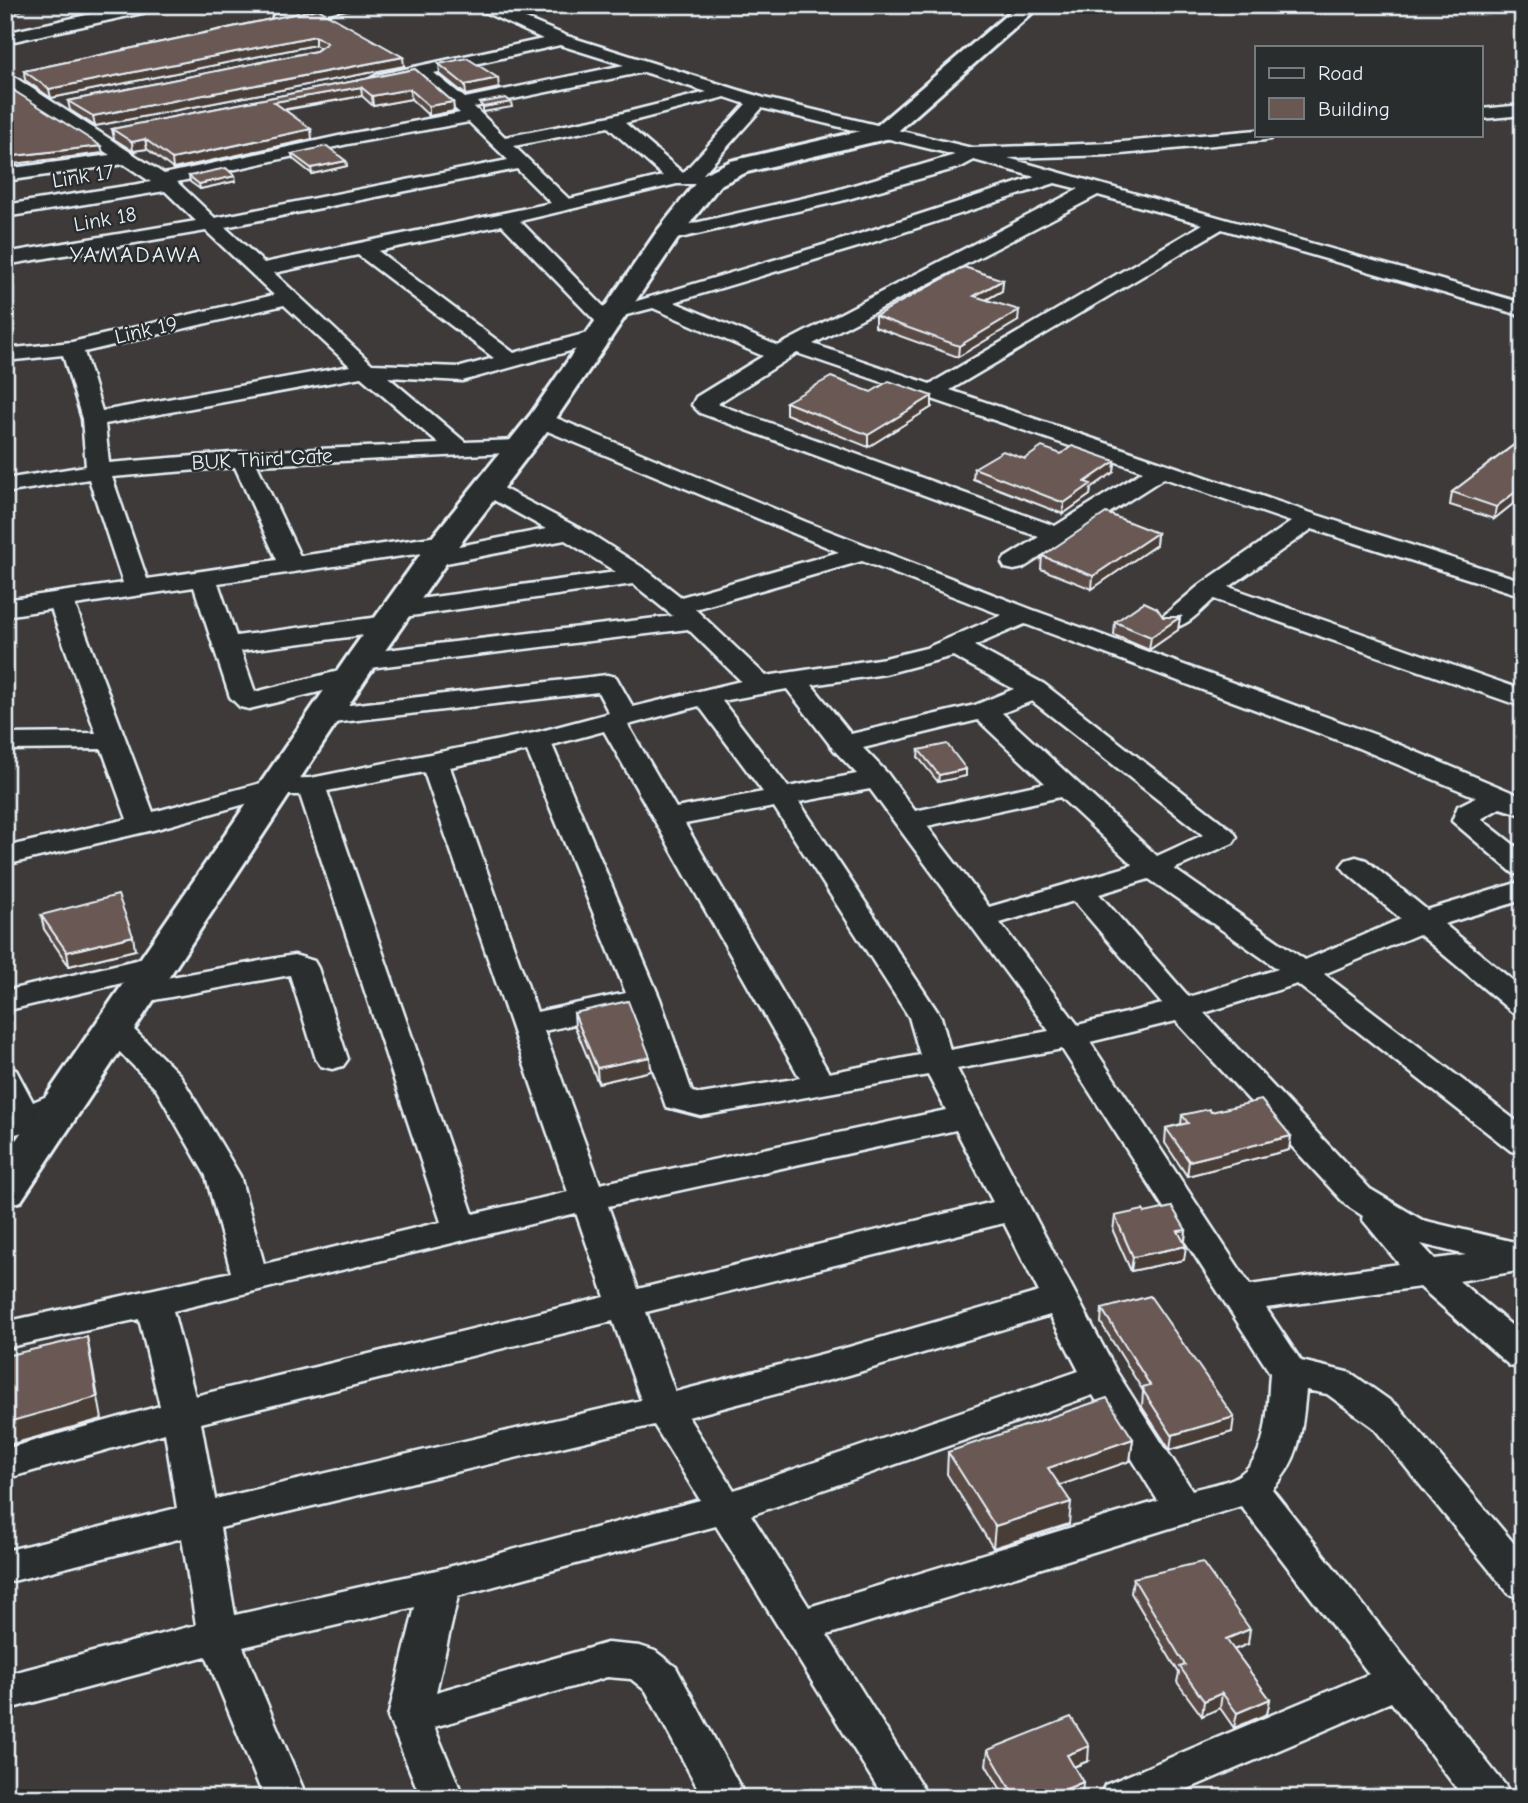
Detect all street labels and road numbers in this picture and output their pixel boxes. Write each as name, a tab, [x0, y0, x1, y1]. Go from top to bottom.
street label: Link 17	[50, 159, 116, 193]
street label: Link 18	[72, 202, 138, 236]
street label: Link 19	[112, 311, 180, 349]
street label: BUK Third Gate	[191, 443, 333, 475]

